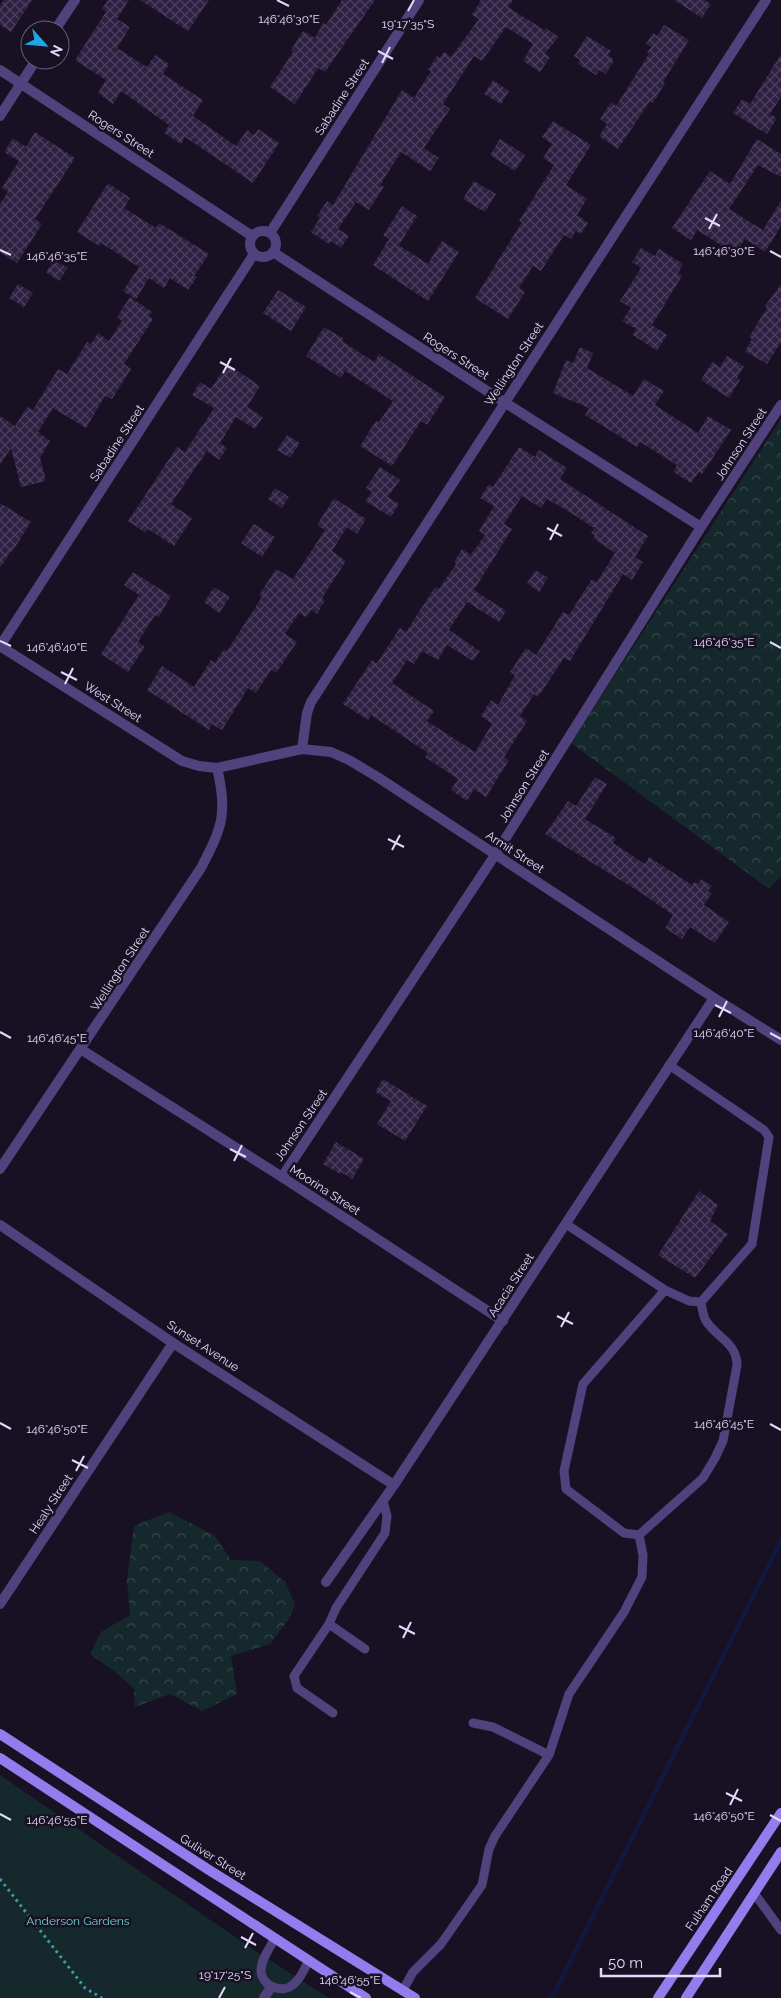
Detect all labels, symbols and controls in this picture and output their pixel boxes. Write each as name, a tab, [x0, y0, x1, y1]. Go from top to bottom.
text: 146°46'30"E	[258, 12, 320, 26]
text: 19°17'35"S	[382, 17, 434, 31]
north arrow	[20, 20, 70, 70]
text: N	[47, 43, 66, 59]
street label: Sabadine Street	[312, 56, 372, 138]
street label: Rogers Street	[85, 108, 157, 160]
text: 146°46'30"E	[693, 244, 755, 258]
text: 146°46'35"E	[27, 249, 87, 263]
street label: Wellington Street	[482, 320, 546, 408]
street label: Rogers Street	[420, 330, 492, 382]
street label: Sabadine Street	[87, 402, 147, 484]
street label: Johnson Street	[713, 405, 769, 483]
text: 146°46'35"E	[694, 635, 754, 649]
text: 146°46'40"E	[27, 640, 87, 654]
street label: West Street	[82, 679, 144, 725]
street label: Johnson Street	[496, 747, 552, 825]
street label: Armit Street	[483, 828, 547, 876]
street label: Wellington Street	[88, 925, 152, 1013]
text: 146°46'40"E	[694, 1026, 754, 1040]
text: 146°46'45"E	[27, 1031, 87, 1045]
street label: Johnson Street	[272, 1087, 330, 1163]
street label: Moorina Street	[287, 1162, 363, 1218]
street label: Acacia Street	[485, 1251, 537, 1319]
street label: Sunset Avenue	[164, 1318, 242, 1374]
text: 146°46'45"E	[694, 1417, 754, 1431]
text: 146°46'50"E	[26, 1422, 88, 1436]
street label: Healy Street	[27, 1472, 75, 1536]
text: 146°46'50"E	[693, 1809, 755, 1823]
text: 146°46'55"E	[27, 1813, 87, 1827]
street label: Guliver Street	[177, 1831, 249, 1883]
street label: Fulham Road	[683, 1865, 735, 1933]
park label: Anderson Gardens	[26, 1914, 130, 1928]
scale bar	[601, 1946, 720, 1978]
text: 50 m	[608, 1954, 643, 1972]
text: 19°17'25"S	[199, 1968, 251, 1982]
text: 146°46'55"E	[320, 1973, 380, 1987]

